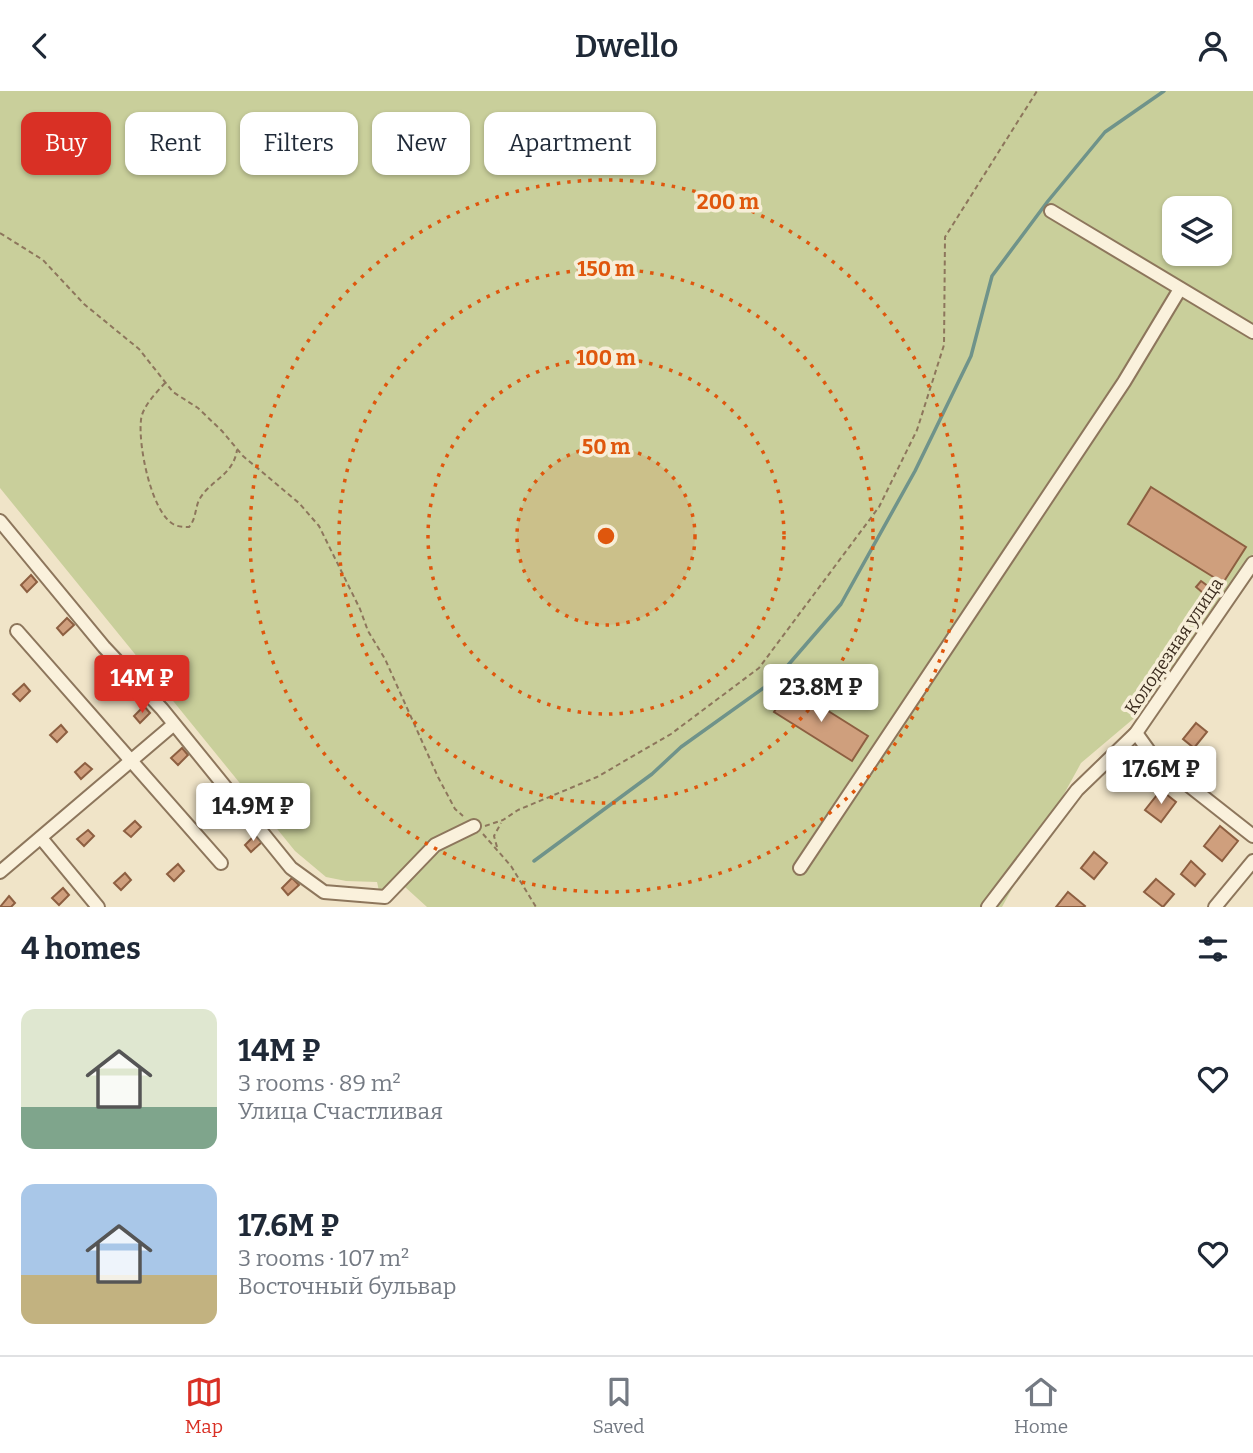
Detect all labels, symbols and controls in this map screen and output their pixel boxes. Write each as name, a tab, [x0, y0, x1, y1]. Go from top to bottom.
icon: back	[21, 27, 59, 65]
text: Dwello	[575, 27, 678, 65]
icon: person	[1194, 27, 1232, 65]
chip: Buy	[21, 112, 111, 175]
chip: Rent	[125, 112, 226, 175]
chip: Filters	[240, 112, 358, 175]
chip: New	[372, 112, 470, 175]
chip: Apartment	[484, 112, 656, 175]
text: 200 m	[697, 189, 759, 215]
map controls	[1162, 196, 1232, 266]
button: layers	[1162, 196, 1232, 266]
text: 150 m	[577, 256, 635, 282]
text: 100 m	[576, 345, 636, 371]
text: 50 m	[582, 434, 630, 460]
centre of rings	[594, 524, 618, 548]
street label: Колодезная улица	[1120, 573, 1228, 719]
pin: 14M ₽	[93, 655, 191, 715]
text: 14M ₽	[110, 664, 174, 692]
pin: 23.8M ₽	[756, 665, 886, 724]
text: 23.8M ₽	[779, 673, 863, 701]
pin: 17.6M ₽	[1096, 747, 1226, 806]
text: 17.6M ₽	[1122, 755, 1200, 783]
pin: 14.9M ₽	[188, 783, 318, 843]
text: 14.9M ₽	[212, 792, 294, 820]
icon: filters	[1194, 930, 1232, 968]
text: 4 homes	[21, 931, 141, 967]
text: 14M ₽	[238, 1033, 321, 1069]
icon: home	[77, 1037, 161, 1121]
icon: heart	[1194, 1060, 1232, 1098]
text: 3 rooms · 89 m²	[238, 1069, 401, 1097]
text: Улица Счастливая	[238, 1097, 443, 1125]
text: 17.6M ₽	[238, 1208, 339, 1244]
icon: home	[77, 1212, 161, 1296]
icon: heart	[1194, 1235, 1232, 1273]
text: 3 rooms · 107 m²	[238, 1244, 409, 1272]
text: Восточный бульвар	[238, 1272, 456, 1300]
tab: Map	[185, 1373, 223, 1438]
tab: Saved	[592, 1373, 645, 1438]
tab: Home	[1014, 1373, 1068, 1438]

